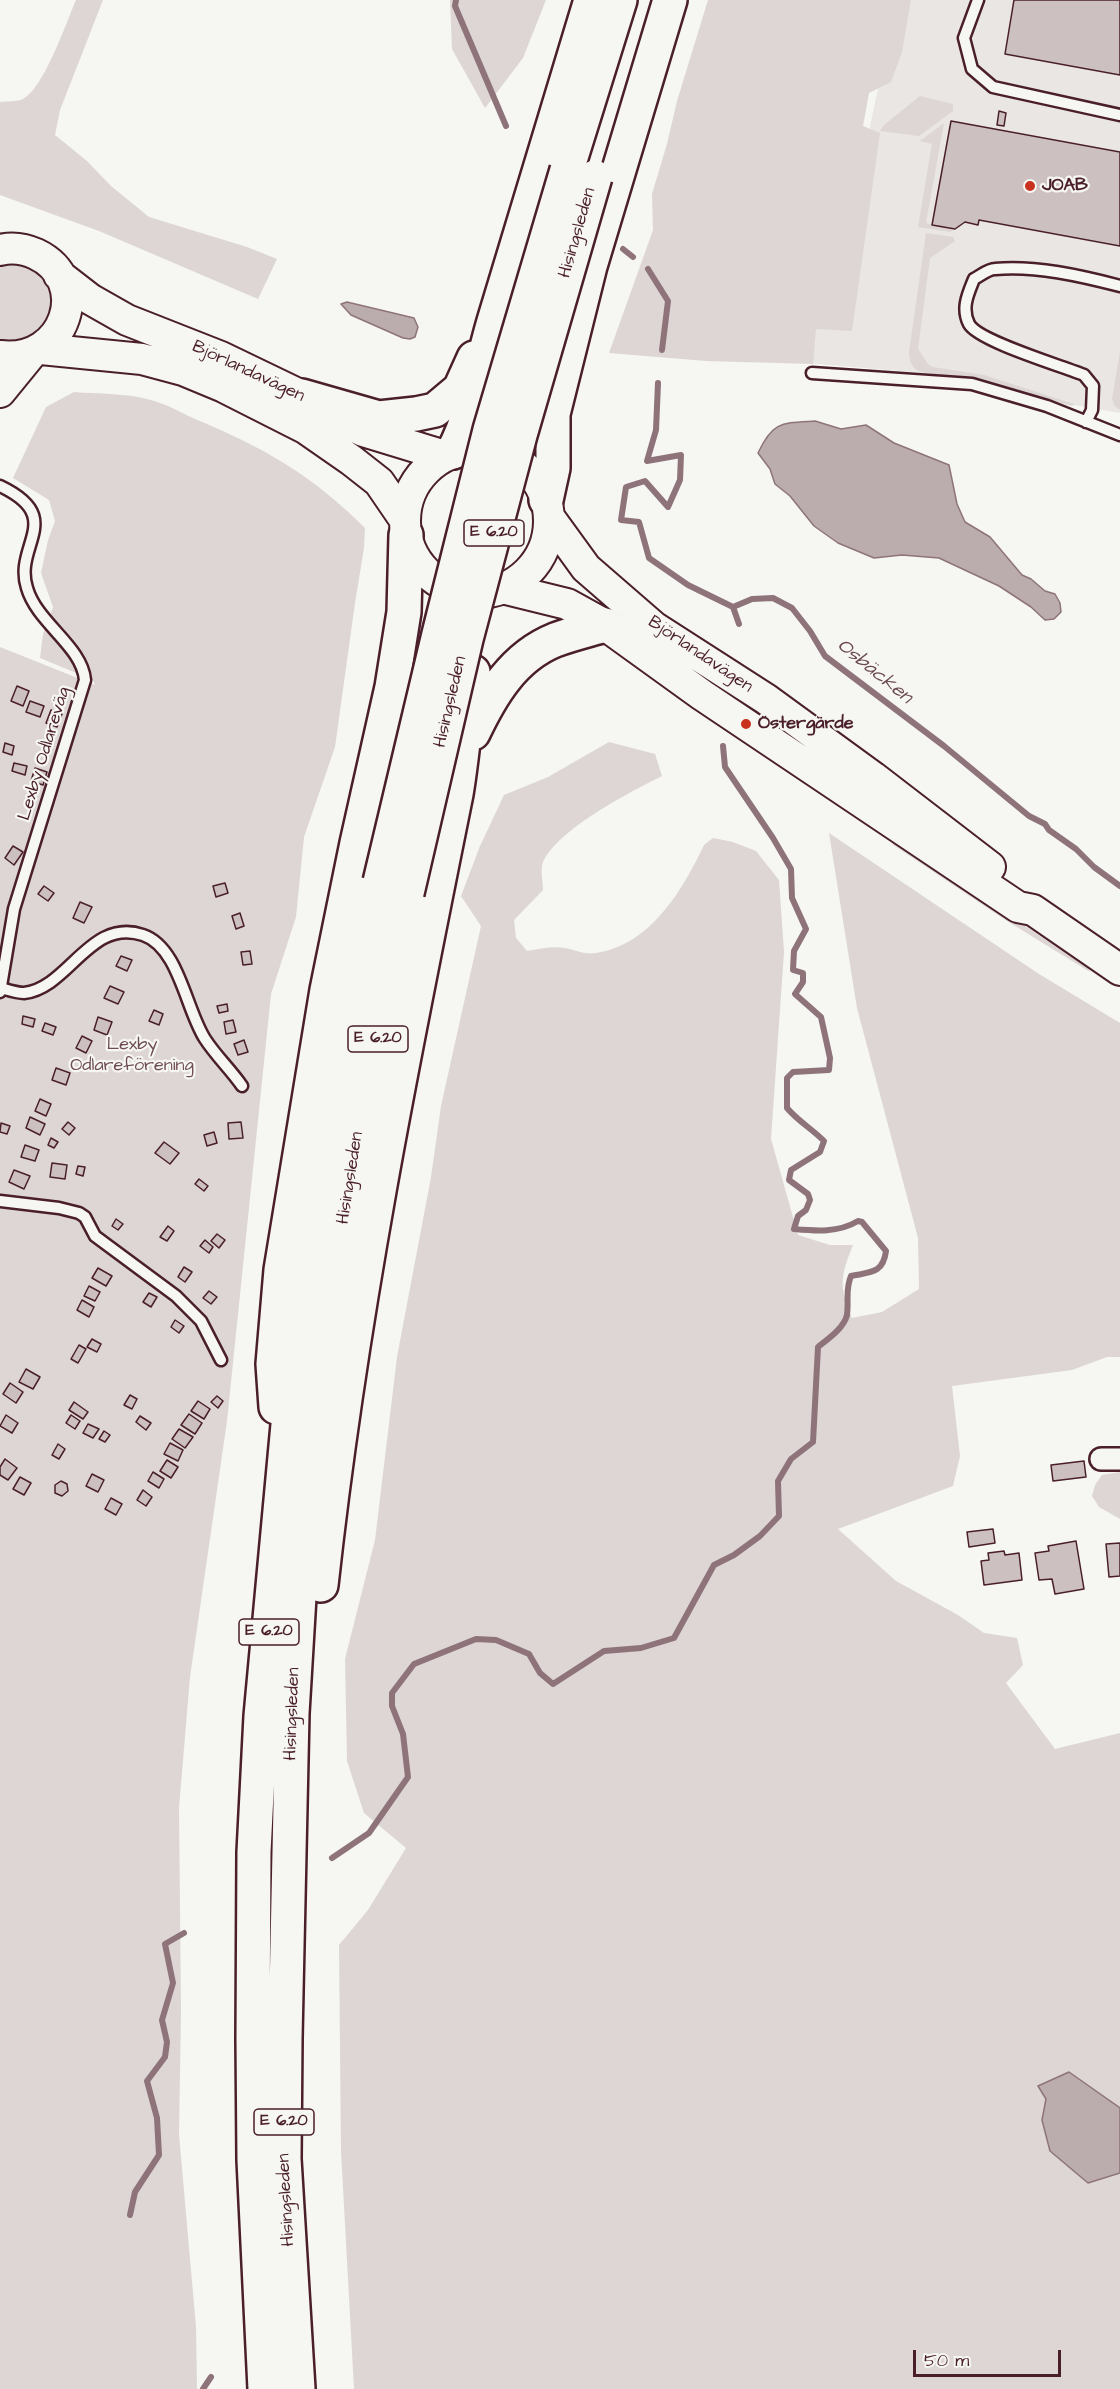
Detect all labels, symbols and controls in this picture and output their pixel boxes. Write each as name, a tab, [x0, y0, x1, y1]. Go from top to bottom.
place label: JOAB	[1042, 175, 1088, 197]
marker: JOAB	[1023, 179, 1037, 193]
street label: Hisingsleden	[555, 185, 601, 281]
street label: Björlandavägen	[188, 336, 308, 408]
road number: E 6.20	[464, 520, 524, 546]
street label: Björlandavägen	[643, 612, 757, 698]
water label: Osbäcken	[831, 634, 917, 710]
street label: Hisingsleden	[430, 654, 472, 750]
street label: Lexby Odlareväg	[14, 685, 76, 823]
place label: Östergärde	[758, 713, 853, 735]
marker: Östergärde	[739, 717, 753, 731]
road number: E 6.20	[348, 1026, 408, 1052]
park label: Lexby Odlareförening	[70, 1034, 194, 1076]
street label: Hisingsleden	[333, 1130, 369, 1226]
road number: E 6.20	[239, 1619, 299, 1645]
street label: Hisingsleden	[281, 1667, 305, 1761]
road number: E 6.20	[254, 2109, 314, 2135]
street label: Hisingsleden	[274, 2153, 300, 2247]
scale bar	[916, 2338, 1064, 2376]
text: 50 m	[924, 2348, 969, 2373]

